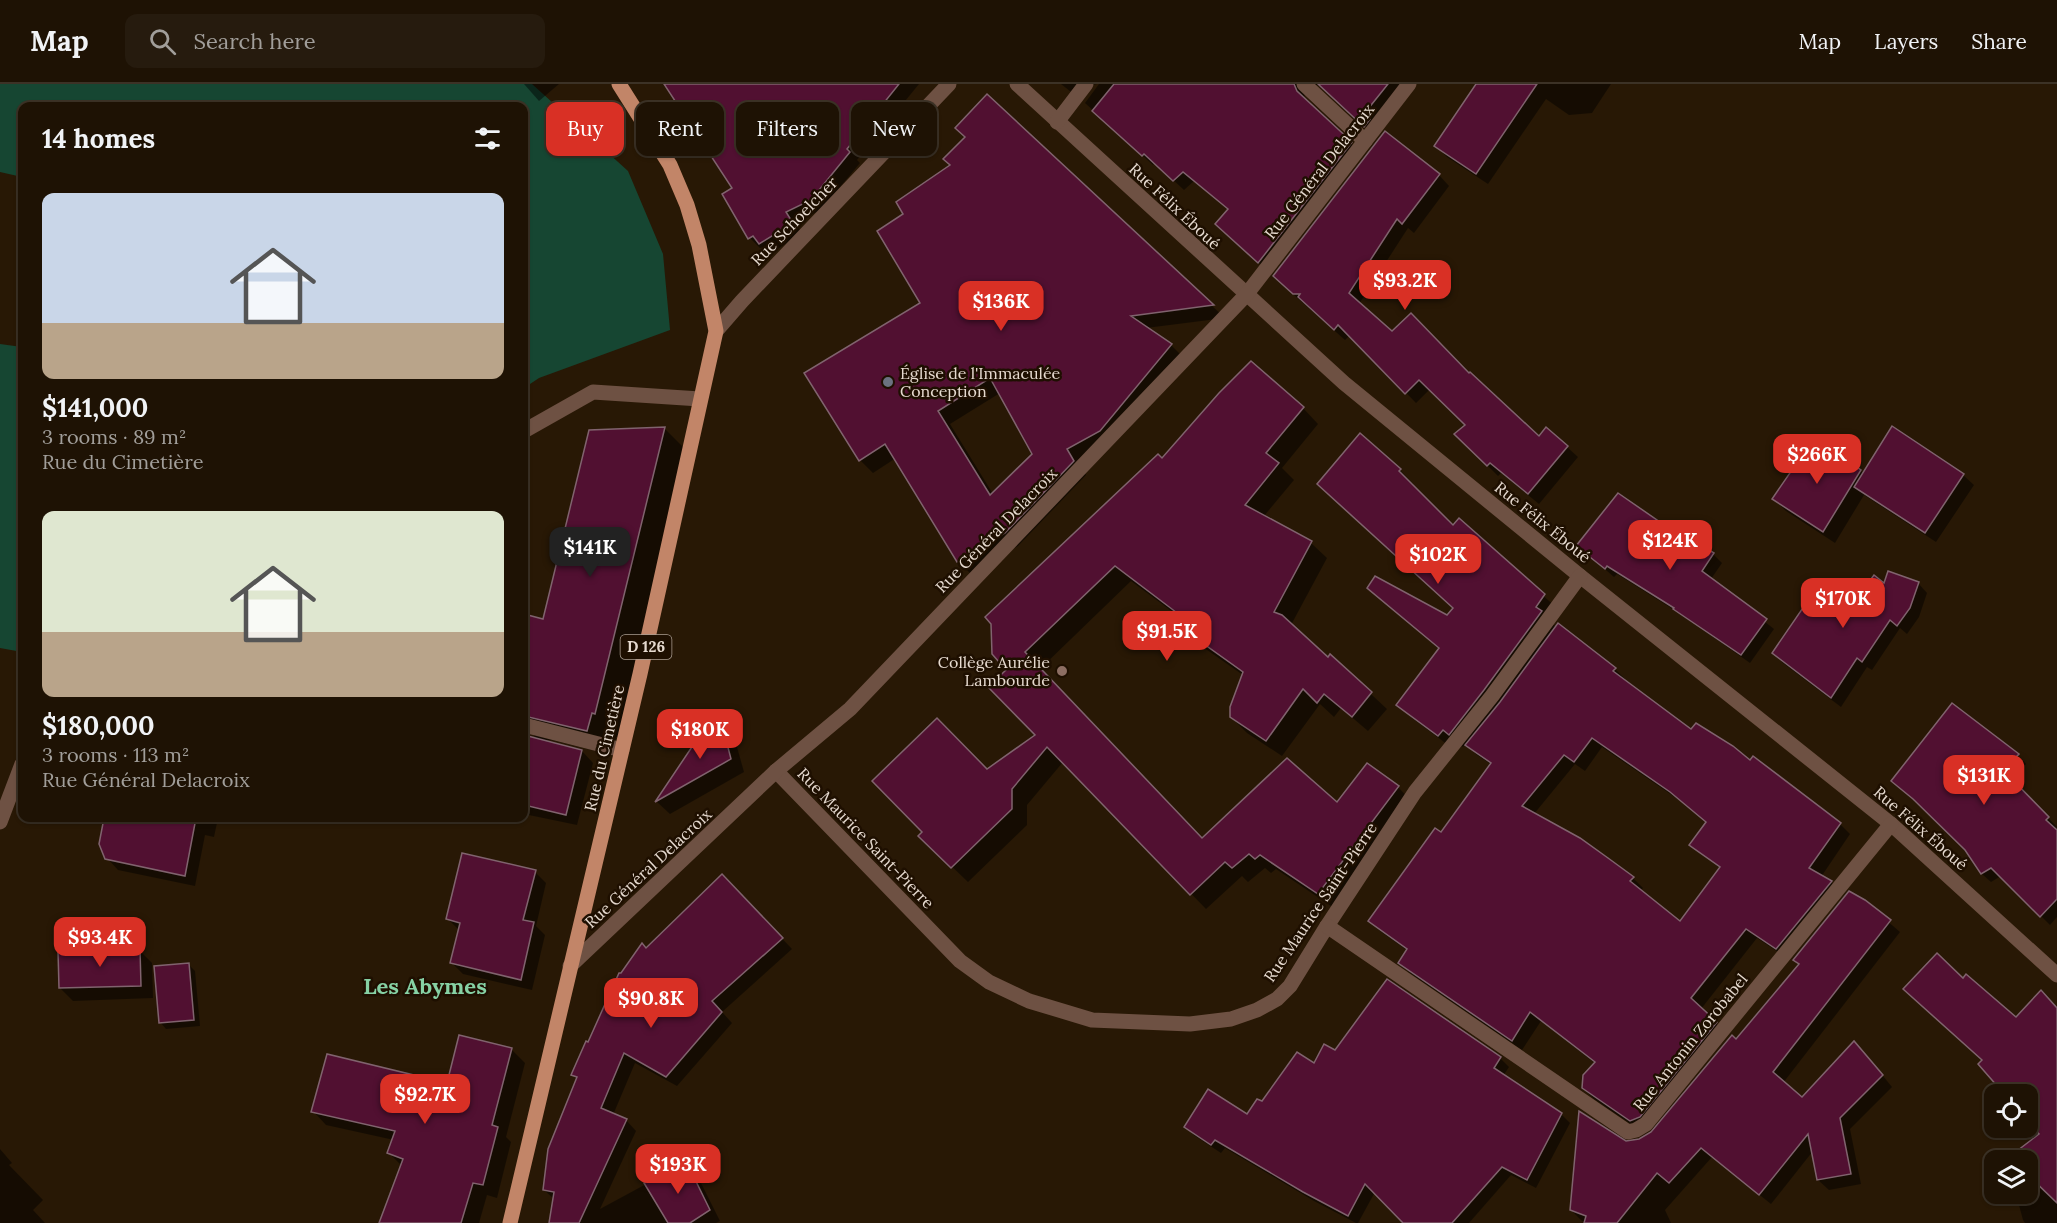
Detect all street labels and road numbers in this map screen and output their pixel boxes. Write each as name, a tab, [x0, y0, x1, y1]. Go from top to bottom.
street label: Rue Général Delacroix	[1260, 99, 1378, 243]
street label: Rue Félix Éboué	[1125, 158, 1225, 254]
street label: Rue Schoelcher	[747, 172, 841, 270]
street label: Rue Général Delacroix	[931, 463, 1061, 597]
street label: Rue Félix Éboué	[1491, 477, 1595, 567]
road number: D 126	[620, 635, 672, 659]
street label: Rue du Cimetière	[580, 682, 628, 813]
street label: Rue Maurice Saint-Pierre	[793, 763, 939, 913]
street label: Rue Félix Éboué	[1870, 782, 1972, 874]
street label: Rue Général Delacroix	[580, 804, 716, 932]
street label: Rue Maurice Saint-Pierre	[1259, 818, 1381, 986]
street label: Rue Antonin Zorobabel	[1628, 969, 1752, 1115]

